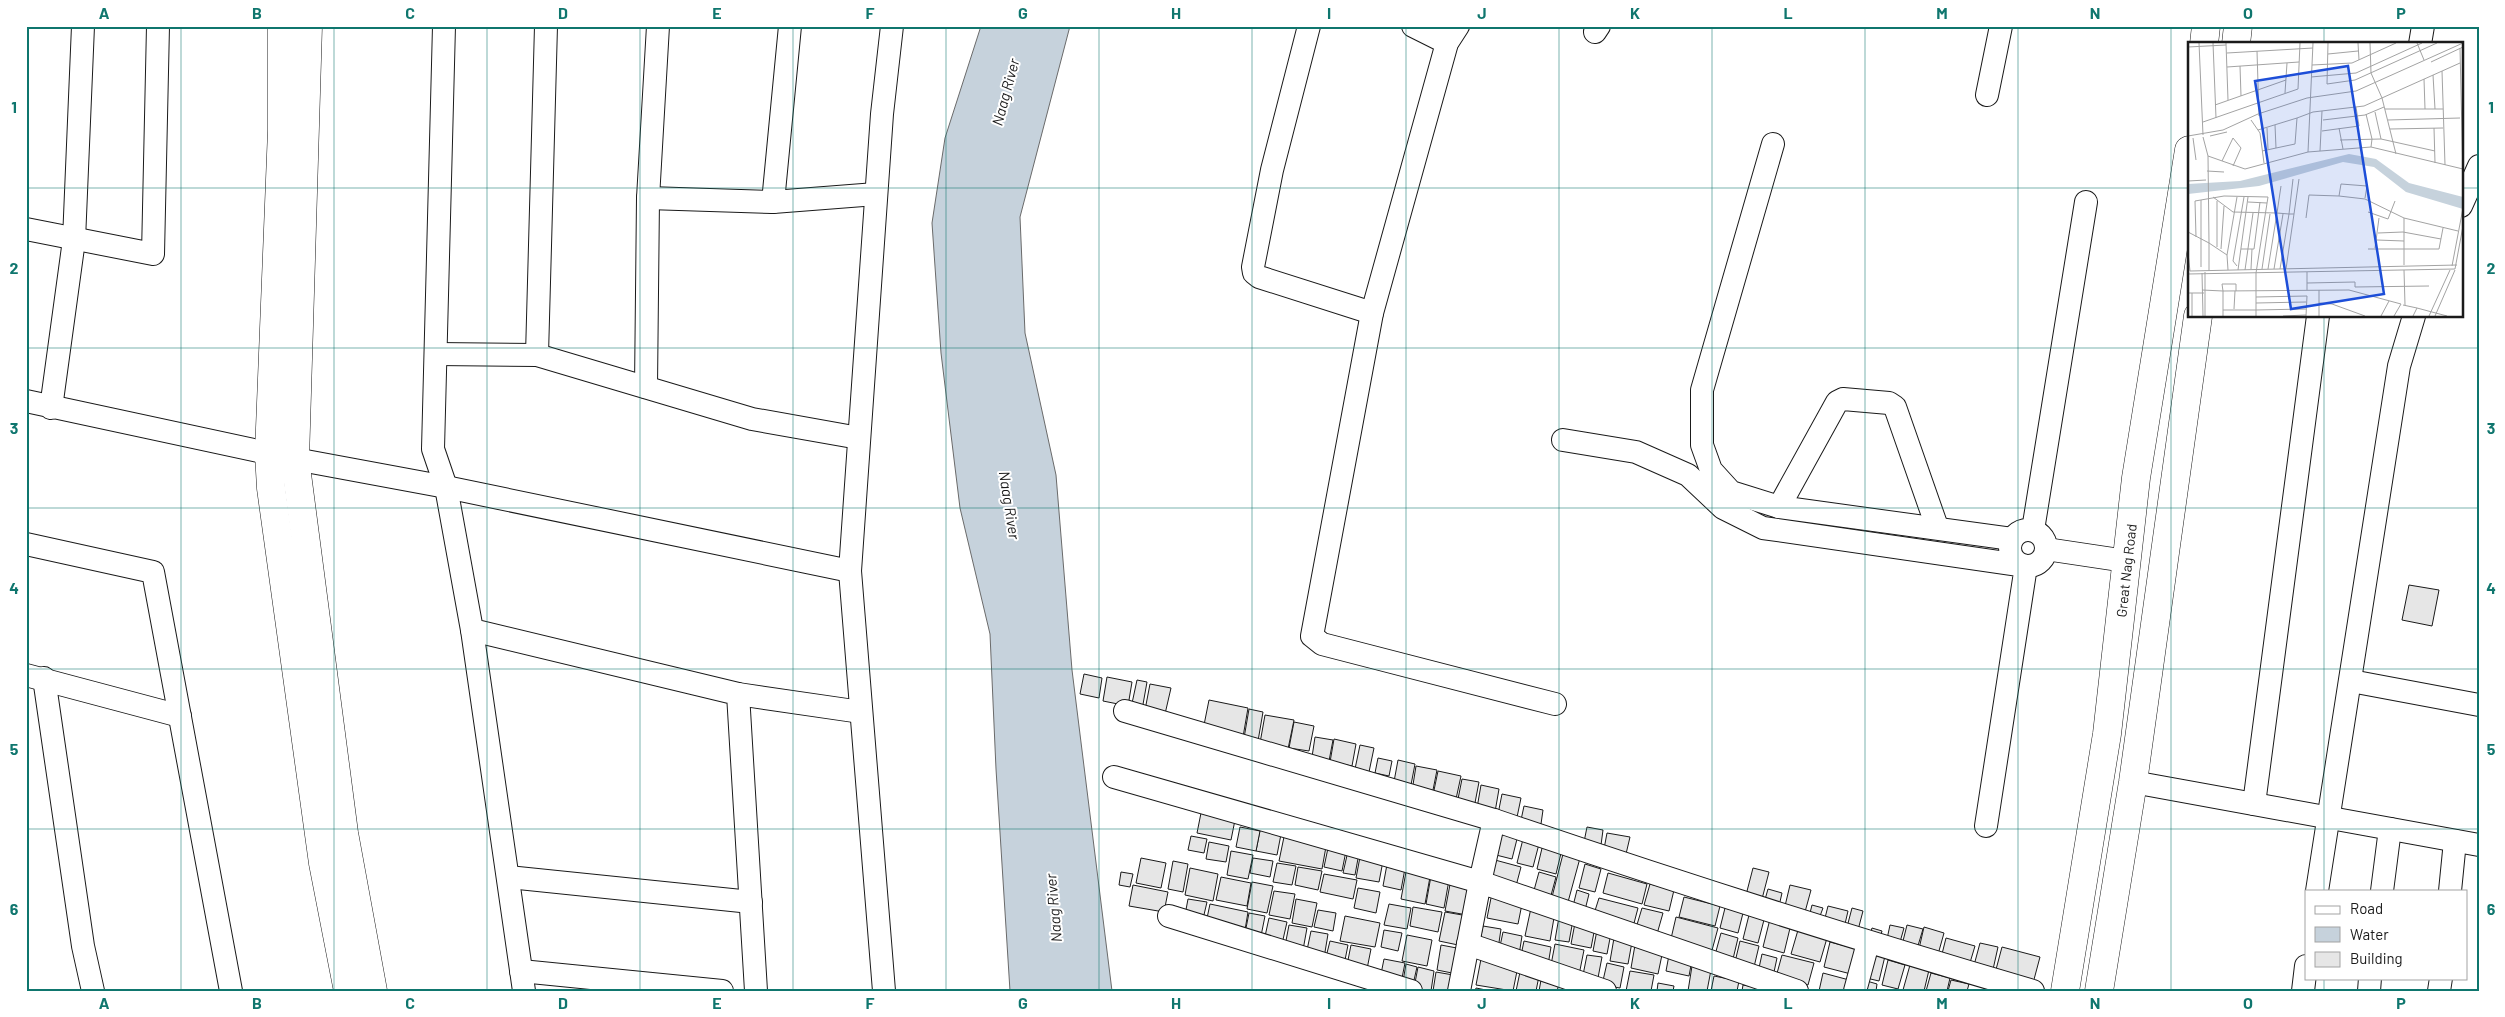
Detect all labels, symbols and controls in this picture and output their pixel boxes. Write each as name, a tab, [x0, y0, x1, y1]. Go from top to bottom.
text: A	[99, 3, 110, 22]
text: B	[252, 3, 262, 22]
text: C	[405, 3, 415, 22]
text: D	[558, 3, 568, 22]
text: E	[712, 3, 722, 22]
text: F	[866, 3, 875, 22]
text: G	[1018, 3, 1028, 22]
text: H	[1171, 3, 1181, 22]
text: I	[1327, 3, 1331, 22]
text: J	[1477, 3, 1487, 22]
text: K	[1630, 3, 1640, 22]
text: L	[1783, 3, 1793, 22]
text: M	[1936, 3, 1948, 22]
text: N	[2090, 3, 2100, 22]
text: O	[2243, 3, 2253, 22]
text: P	[2396, 3, 2406, 22]
inset map	[2188, 42, 2462, 318]
water label: Naag River	[987, 56, 1023, 128]
text: 1	[11, 97, 17, 116]
text: 1	[2488, 97, 2494, 116]
text: 2	[10, 258, 19, 277]
text: 2	[2487, 258, 2496, 277]
text: 3	[10, 418, 18, 437]
text: 3	[2487, 418, 2495, 437]
water label: Naag River	[996, 470, 1024, 541]
street label: Great Nag Road	[2112, 523, 2139, 618]
text: 4	[9, 578, 19, 597]
text: 4	[2486, 578, 2496, 597]
text: 5	[10, 739, 19, 758]
text: 5	[2487, 739, 2496, 758]
water label: Naag River	[1041, 872, 1065, 943]
legend	[2305, 890, 2468, 980]
text: 6	[10, 899, 19, 918]
text: Road	[2350, 899, 2383, 917]
text: 6	[2487, 899, 2496, 918]
text: Water	[2350, 925, 2389, 943]
text: Building	[2350, 949, 2403, 967]
text: A	[99, 993, 110, 1012]
text: B	[252, 993, 262, 1012]
text: C	[405, 993, 415, 1012]
text: D	[558, 993, 568, 1012]
text: E	[712, 993, 722, 1012]
text: F	[866, 993, 875, 1012]
text: G	[1018, 993, 1028, 1012]
text: H	[1171, 993, 1181, 1012]
text: I	[1327, 993, 1331, 1012]
text: J	[1477, 993, 1487, 1012]
text: K	[1630, 993, 1640, 1012]
text: L	[1783, 993, 1793, 1012]
text: M	[1936, 993, 1948, 1012]
text: N	[2090, 993, 2100, 1012]
text: O	[2243, 993, 2253, 1012]
text: P	[2396, 993, 2406, 1012]

